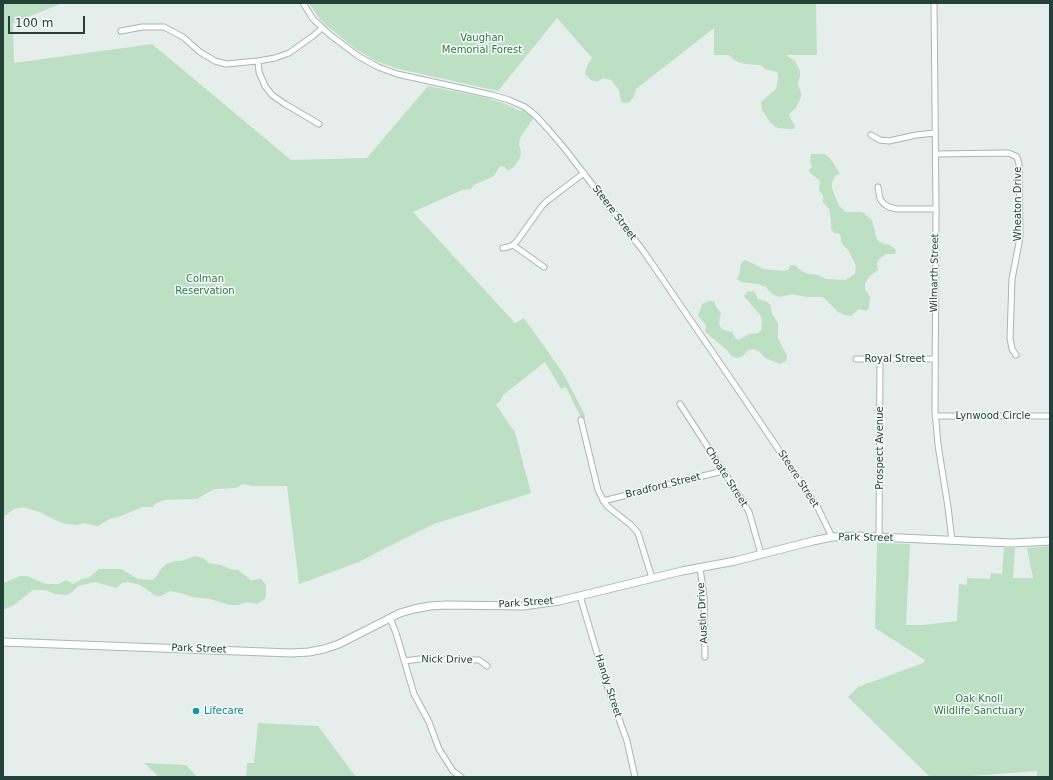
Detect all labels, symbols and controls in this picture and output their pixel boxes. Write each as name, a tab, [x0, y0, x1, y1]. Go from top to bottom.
scale bar	[10, 8, 87, 34]
text: 100 m	[15, 16, 53, 30]
park label: Vaughan Memorial Forest	[442, 32, 522, 56]
street label: Wheaton Drive	[1012, 167, 1024, 241]
street label: Steere Street	[589, 183, 639, 243]
street label: Wilmarth Street	[928, 233, 942, 313]
park label: Colman Reservation	[175, 273, 235, 296]
street label: Royal Street	[864, 353, 926, 365]
street label: Prospect Avenue	[874, 406, 886, 490]
street label: Lynwood Circle	[956, 410, 1030, 422]
street label: Choate Street	[702, 445, 750, 509]
street label: Steere Street	[775, 448, 821, 510]
street label: Bradford Street	[624, 471, 702, 501]
street label: Park Street	[838, 532, 894, 544]
street label: Austin Drive	[695, 582, 711, 644]
street label: Park Street	[498, 595, 554, 611]
street label: Park Street	[171, 642, 227, 656]
street label: Handy Street	[592, 653, 624, 719]
street label: Nick Drive	[421, 654, 473, 666]
park label: Oak Knoll Wildlife Sanctuary	[934, 693, 1024, 716]
place label: Lifecare	[204, 705, 244, 717]
marker: Lifecare	[191, 706, 201, 716]

